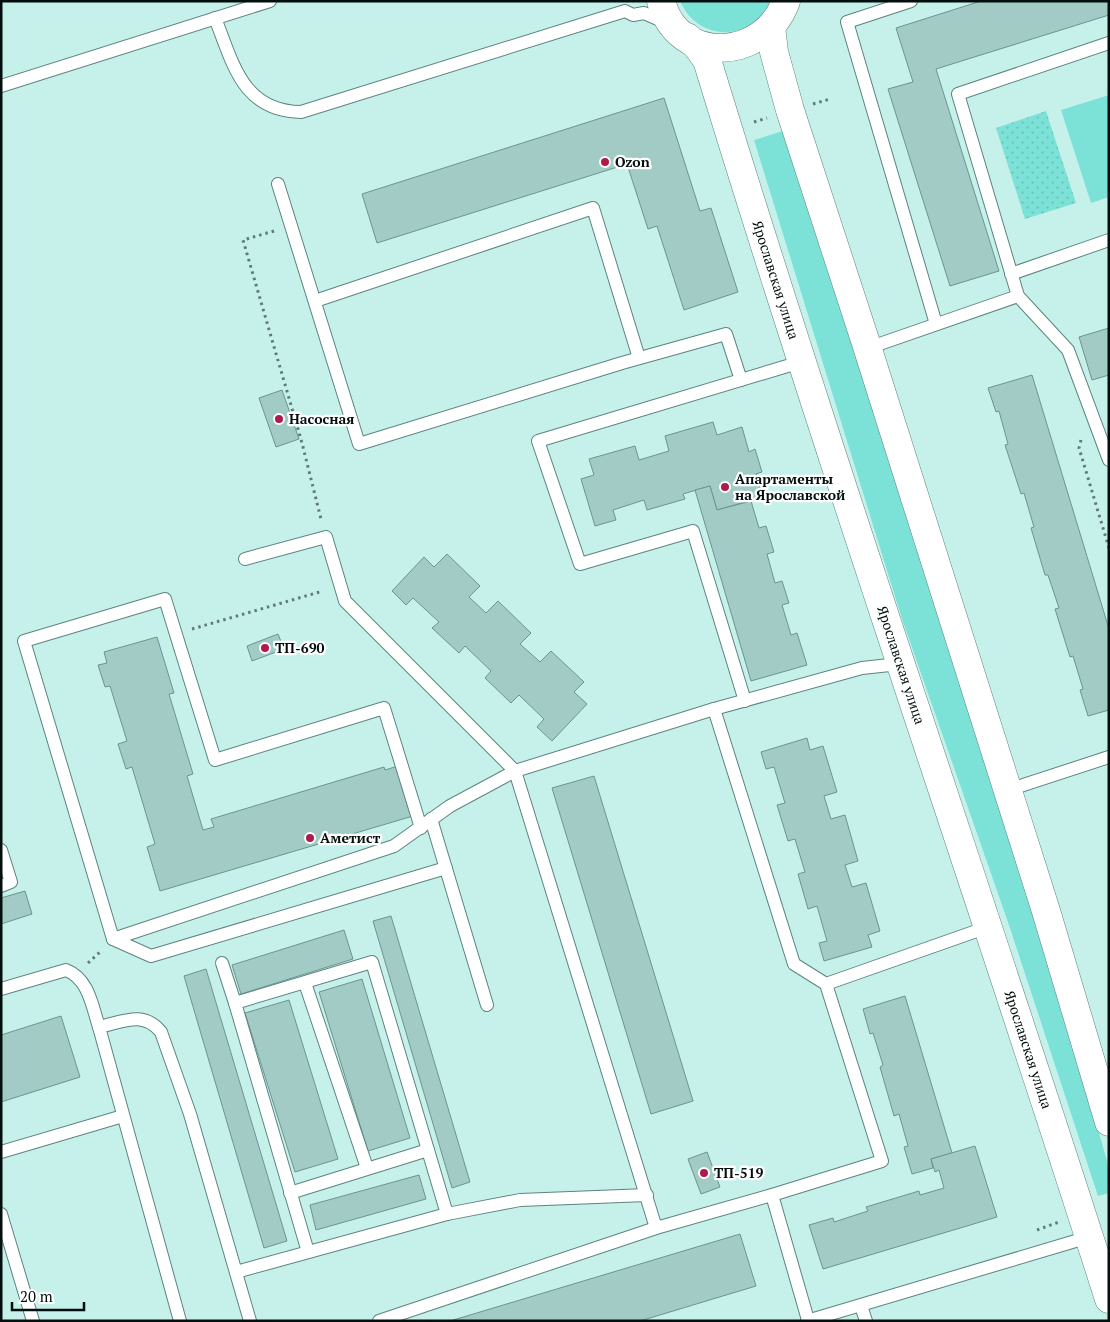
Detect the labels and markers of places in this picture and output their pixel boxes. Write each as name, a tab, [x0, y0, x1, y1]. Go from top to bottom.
place label: Ozon	[615, 152, 650, 171]
marker: Ozon	[599, 156, 611, 168]
place label: Насосная	[289, 409, 355, 428]
marker: Насосная	[273, 413, 285, 425]
place label: Апартаменты на Ярославской	[735, 469, 845, 504]
marker: Апартаменты на Ярославской	[719, 481, 731, 493]
place label: ТП-690	[275, 638, 325, 657]
marker: ТП-690	[259, 642, 271, 654]
place label: Аметист	[320, 828, 381, 847]
marker: Аметист	[304, 832, 316, 844]
place label: ТП-519	[714, 1163, 764, 1182]
marker: ТП-519	[698, 1167, 710, 1179]

